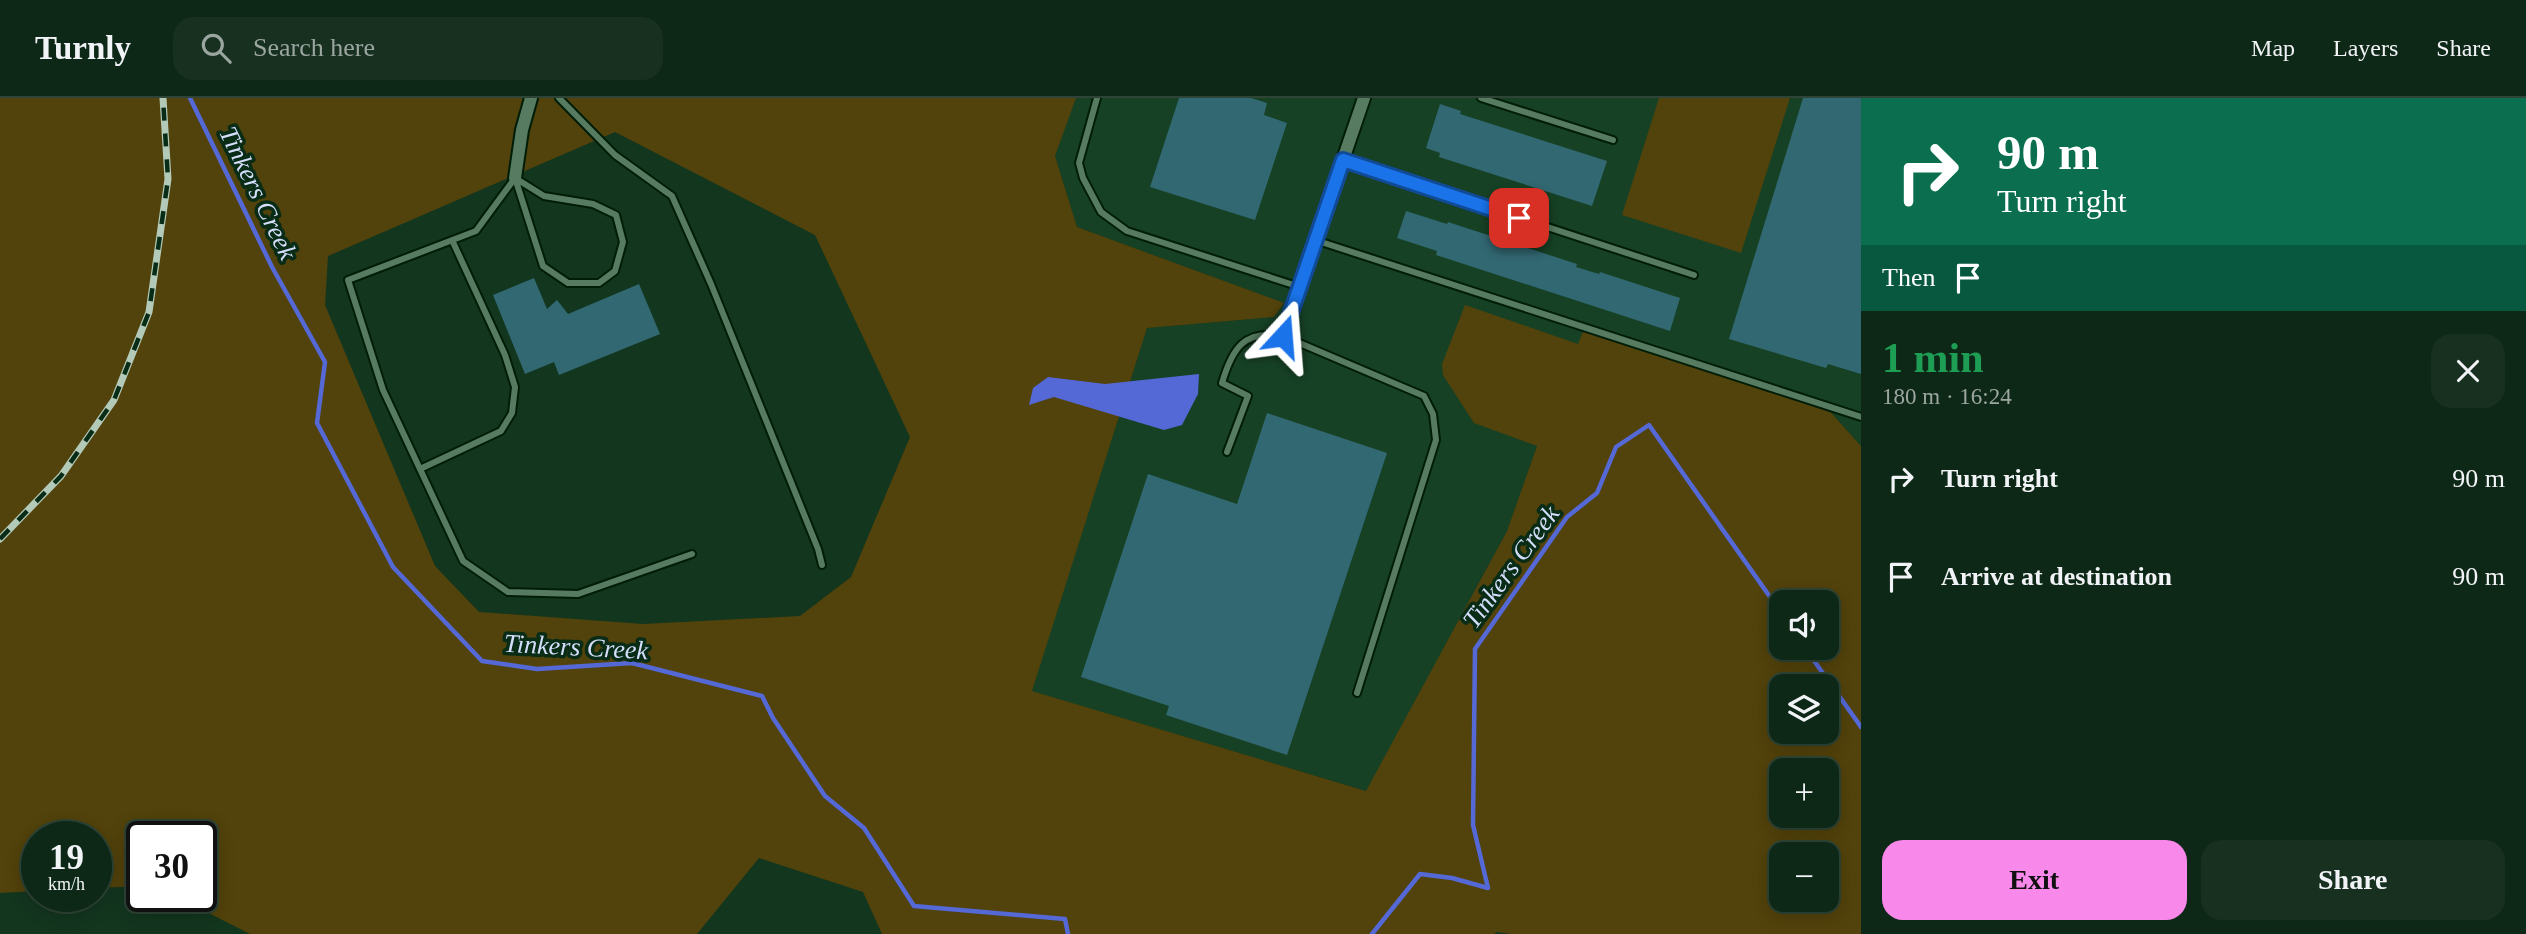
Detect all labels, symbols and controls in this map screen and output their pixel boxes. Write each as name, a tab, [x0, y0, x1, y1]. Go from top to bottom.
search box	[173, 17, 663, 80]
icon: search	[197, 29, 235, 67]
text: Turnly	[35, 30, 131, 66]
text: Search here	[253, 33, 375, 62]
text: Map	[2251, 35, 2295, 61]
text: Layers	[2333, 35, 2398, 61]
text: Share	[2436, 35, 2491, 61]
water label: Tinkers Creek	[213, 122, 303, 265]
text: 90 m	[1997, 125, 2099, 180]
icon: right	[1882, 126, 1973, 217]
text: Turn right	[1997, 183, 2127, 219]
pin	[1489, 188, 1549, 248]
icon: arrive	[1500, 199, 1538, 237]
icon: arrive	[1949, 259, 1987, 297]
text: Then	[1882, 263, 1935, 292]
position arrow	[1246, 299, 1320, 373]
button: close	[2431, 334, 2505, 408]
text: 1 min	[1882, 335, 1984, 381]
text: 180 m · 16:24	[1882, 384, 2012, 409]
icon: right	[1882, 460, 1920, 498]
text: Turn right	[1941, 464, 2058, 493]
text: 90 m	[2452, 464, 2505, 493]
water label: Tinkers Creek	[1457, 500, 1565, 634]
icon: arrive	[1882, 558, 1920, 596]
text: Arrive at destination	[1941, 562, 2172, 591]
text: 90 m	[2452, 562, 2505, 591]
map controls	[1769, 590, 1839, 912]
button: sound	[1769, 590, 1839, 660]
water label: Tinkers Creek	[503, 629, 649, 665]
button: layers	[1769, 674, 1839, 744]
button: +	[1769, 758, 1839, 828]
speed limit sign: 30	[126, 821, 217, 912]
text: 19	[49, 838, 84, 877]
button: Exit	[1882, 840, 2187, 920]
button: Share	[2201, 840, 2505, 920]
button: −	[1769, 842, 1839, 912]
text: km/h	[48, 874, 85, 894]

